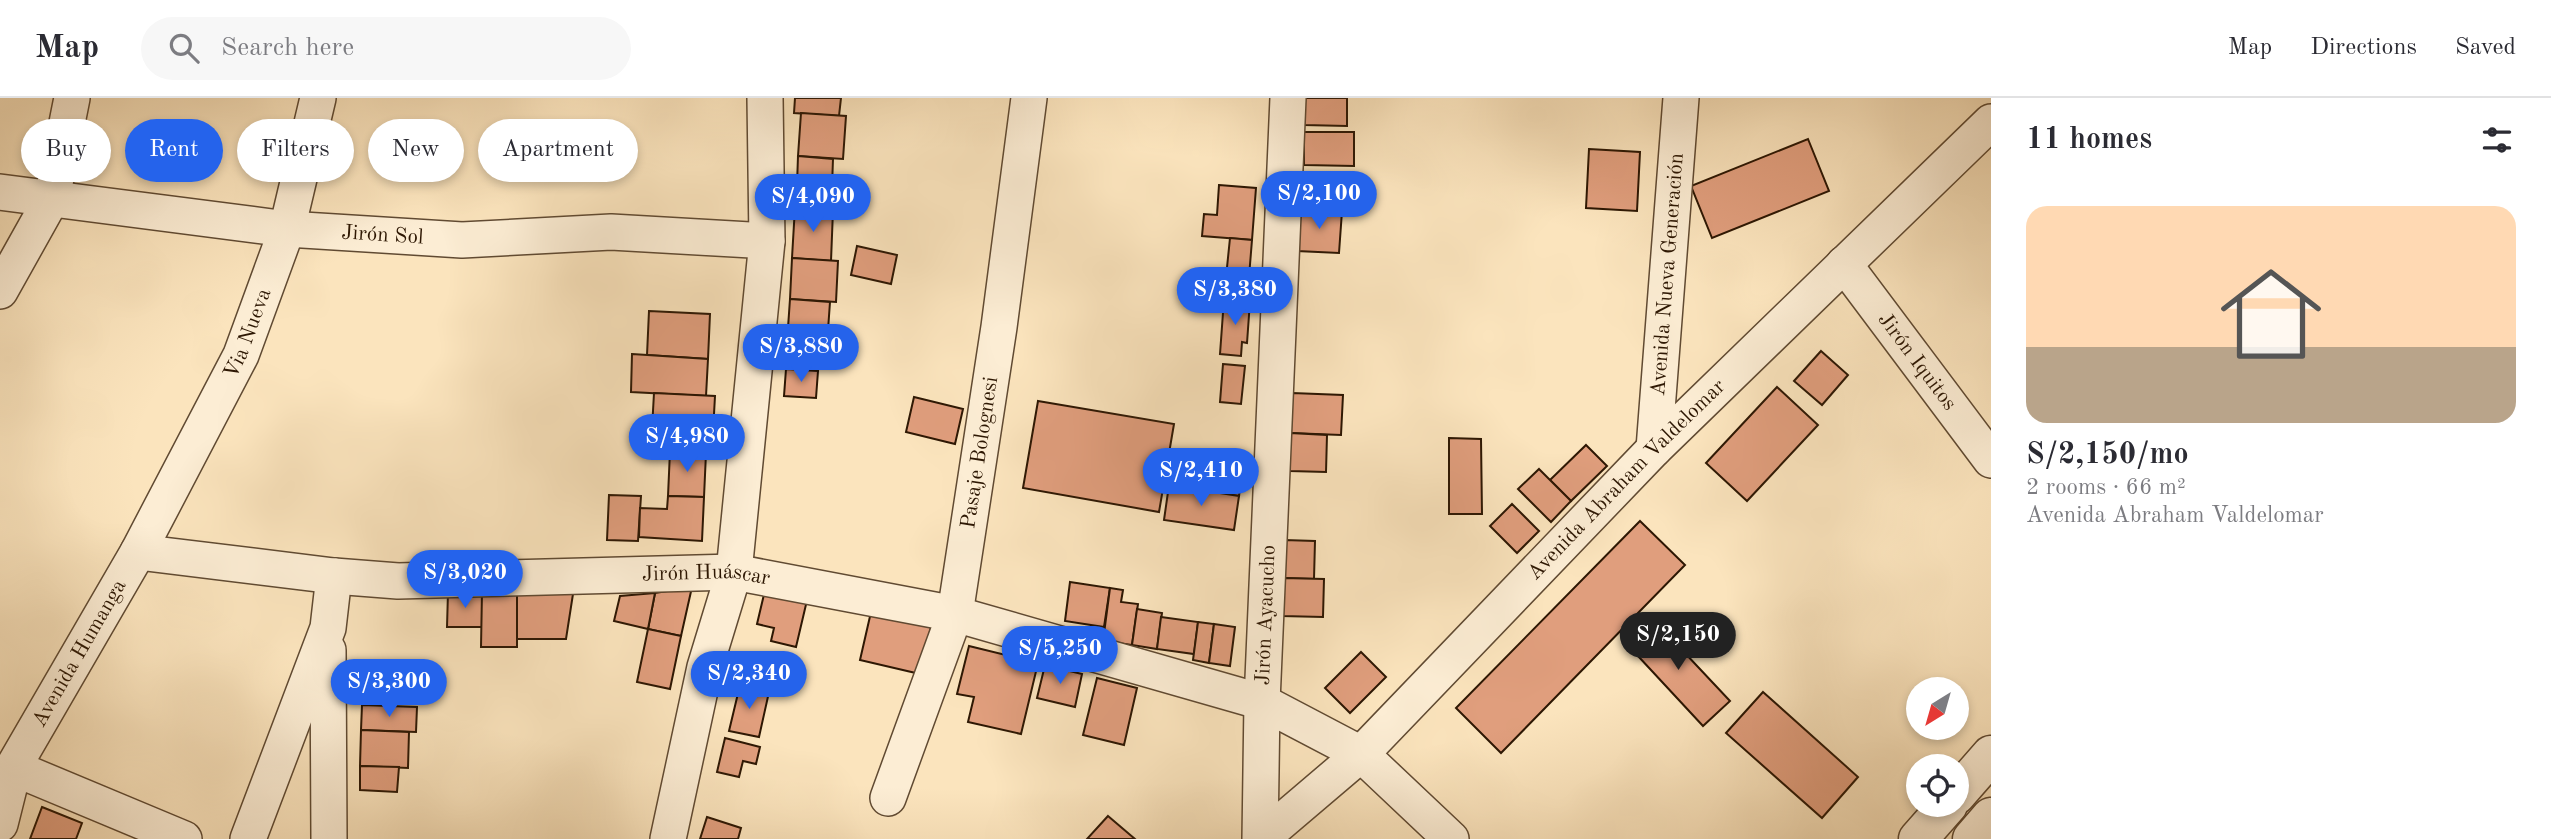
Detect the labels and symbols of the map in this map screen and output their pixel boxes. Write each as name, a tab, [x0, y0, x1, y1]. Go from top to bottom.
street label: Avenida Nueva Generación	[1648, 152, 1687, 397]
pin: S/2,100	[1254, 172, 1384, 231]
pin: S/4,090	[748, 174, 878, 234]
street label: Jirón Sol	[341, 222, 425, 248]
pin: S/3,380	[1170, 268, 1300, 327]
street label: Via Nueva	[220, 285, 275, 382]
street label: Jirón Iquitos	[1874, 309, 1960, 414]
pin: S/3,880	[736, 324, 866, 384]
street label: Pasaje Bolognesi	[958, 375, 1002, 530]
street label: Avenida Abraham Valdelomar	[1524, 375, 1730, 584]
pin: S/4,980	[622, 414, 752, 474]
pin: S/2,410	[1136, 448, 1266, 508]
street label: Jirón Ayacucho	[1252, 544, 1279, 686]
pin: S/3,020	[400, 550, 530, 610]
street label: Jirón Huáscar	[642, 562, 772, 589]
street label: Avenida Humanga	[28, 576, 130, 731]
pin: S/2,150	[1613, 612, 1743, 672]
pin: S/5,250	[995, 626, 1125, 686]
pin: S/2,340	[684, 652, 814, 711]
pin: S/3,300	[324, 660, 454, 719]
north arrow	[1906, 677, 1969, 740]

